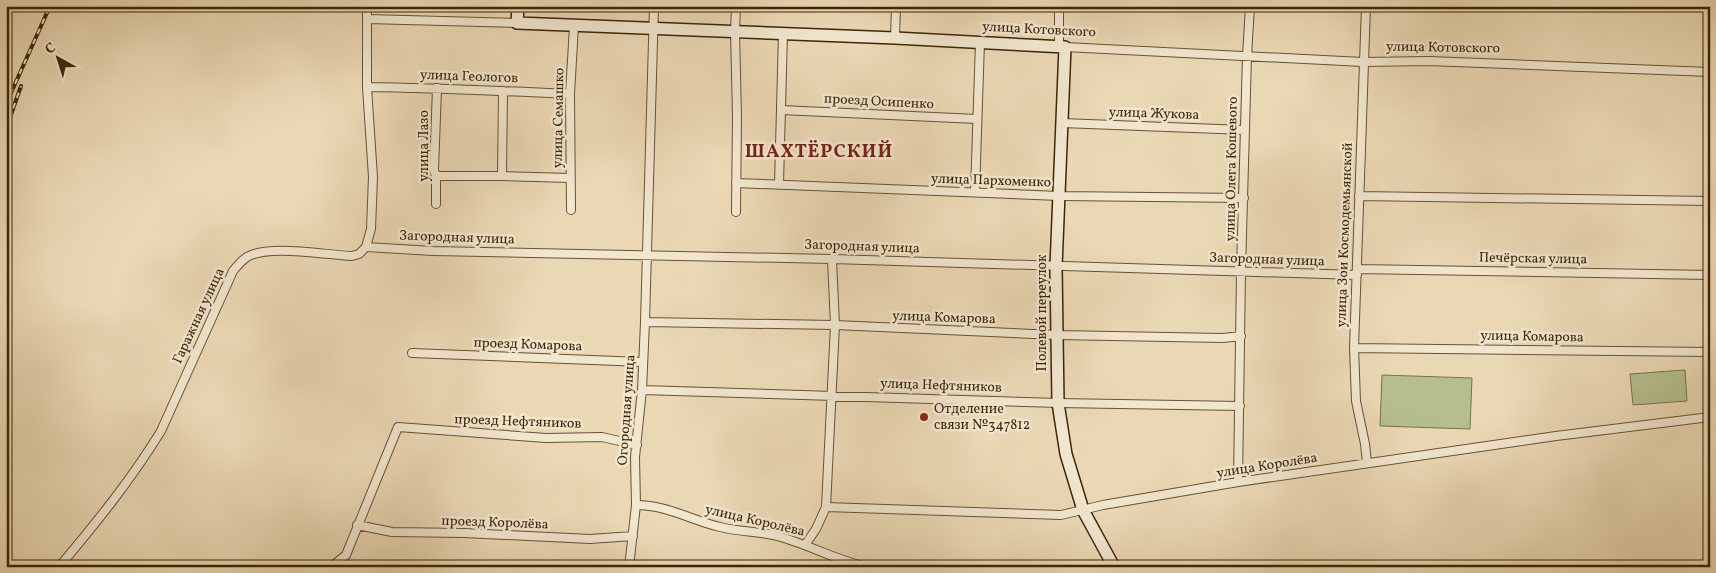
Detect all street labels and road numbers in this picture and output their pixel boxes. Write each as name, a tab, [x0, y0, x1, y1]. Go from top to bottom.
street label: улица Котовского	[982, 18, 1096, 42]
street label: улица Котовского	[1386, 38, 1500, 58]
street label: улица Геологов	[420, 66, 518, 88]
street label: улица Семашко	[549, 68, 569, 168]
street label: проезд Осипенко	[824, 90, 934, 114]
street label: улица Олега Кошевого	[1221, 96, 1243, 242]
street label: улица Жукова	[1108, 103, 1200, 125]
street label: улица Лазо	[415, 110, 434, 182]
street label: улица Зои Космодемьянской	[1332, 142, 1358, 328]
street label: улица Пархоменко	[931, 169, 1051, 193]
street label: Загородная улица	[399, 226, 515, 250]
street label: Загородная улица	[804, 235, 920, 259]
street label: Загородная улица	[1209, 248, 1325, 272]
street label: Печёрская улица	[1479, 249, 1587, 269]
street label: Полевой переулок	[1033, 254, 1052, 372]
street label: Гаражная улица	[168, 265, 230, 367]
street label: улица Комарова	[892, 307, 996, 329]
street label: улица Комарова	[1480, 327, 1584, 347]
street label: проезд Комарова	[473, 334, 583, 356]
street label: Огородная улица	[614, 354, 640, 466]
street label: улица Нефтяников	[880, 374, 1002, 398]
street label: проезд Нефтяников	[454, 410, 582, 434]
street label: улица Королёва	[1215, 449, 1319, 483]
street label: улица Королёва	[703, 500, 807, 542]
street label: проезд Королёва	[441, 512, 549, 534]

